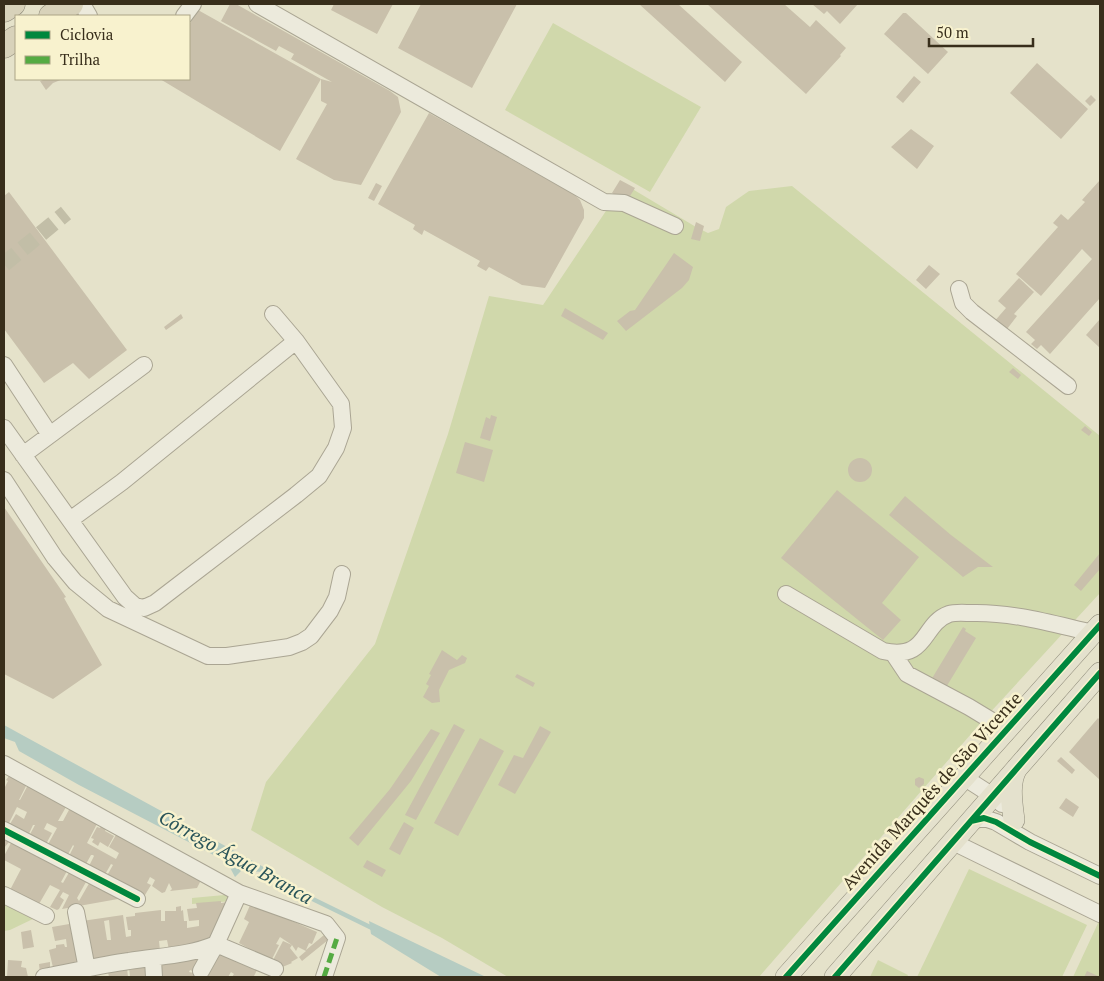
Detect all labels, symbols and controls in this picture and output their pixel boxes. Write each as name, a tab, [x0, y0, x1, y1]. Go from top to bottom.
legend	[15, 15, 190, 80]
scale bar	[929, 15, 1033, 47]
text: 50 m	[936, 22, 969, 42]
text: Ciclovia	[60, 24, 114, 44]
text: Trilha	[60, 49, 100, 69]
street label: Avenida Marquês de São Vicente	[836, 686, 1027, 894]
water label: Córrego Água Branca	[155, 804, 318, 909]

